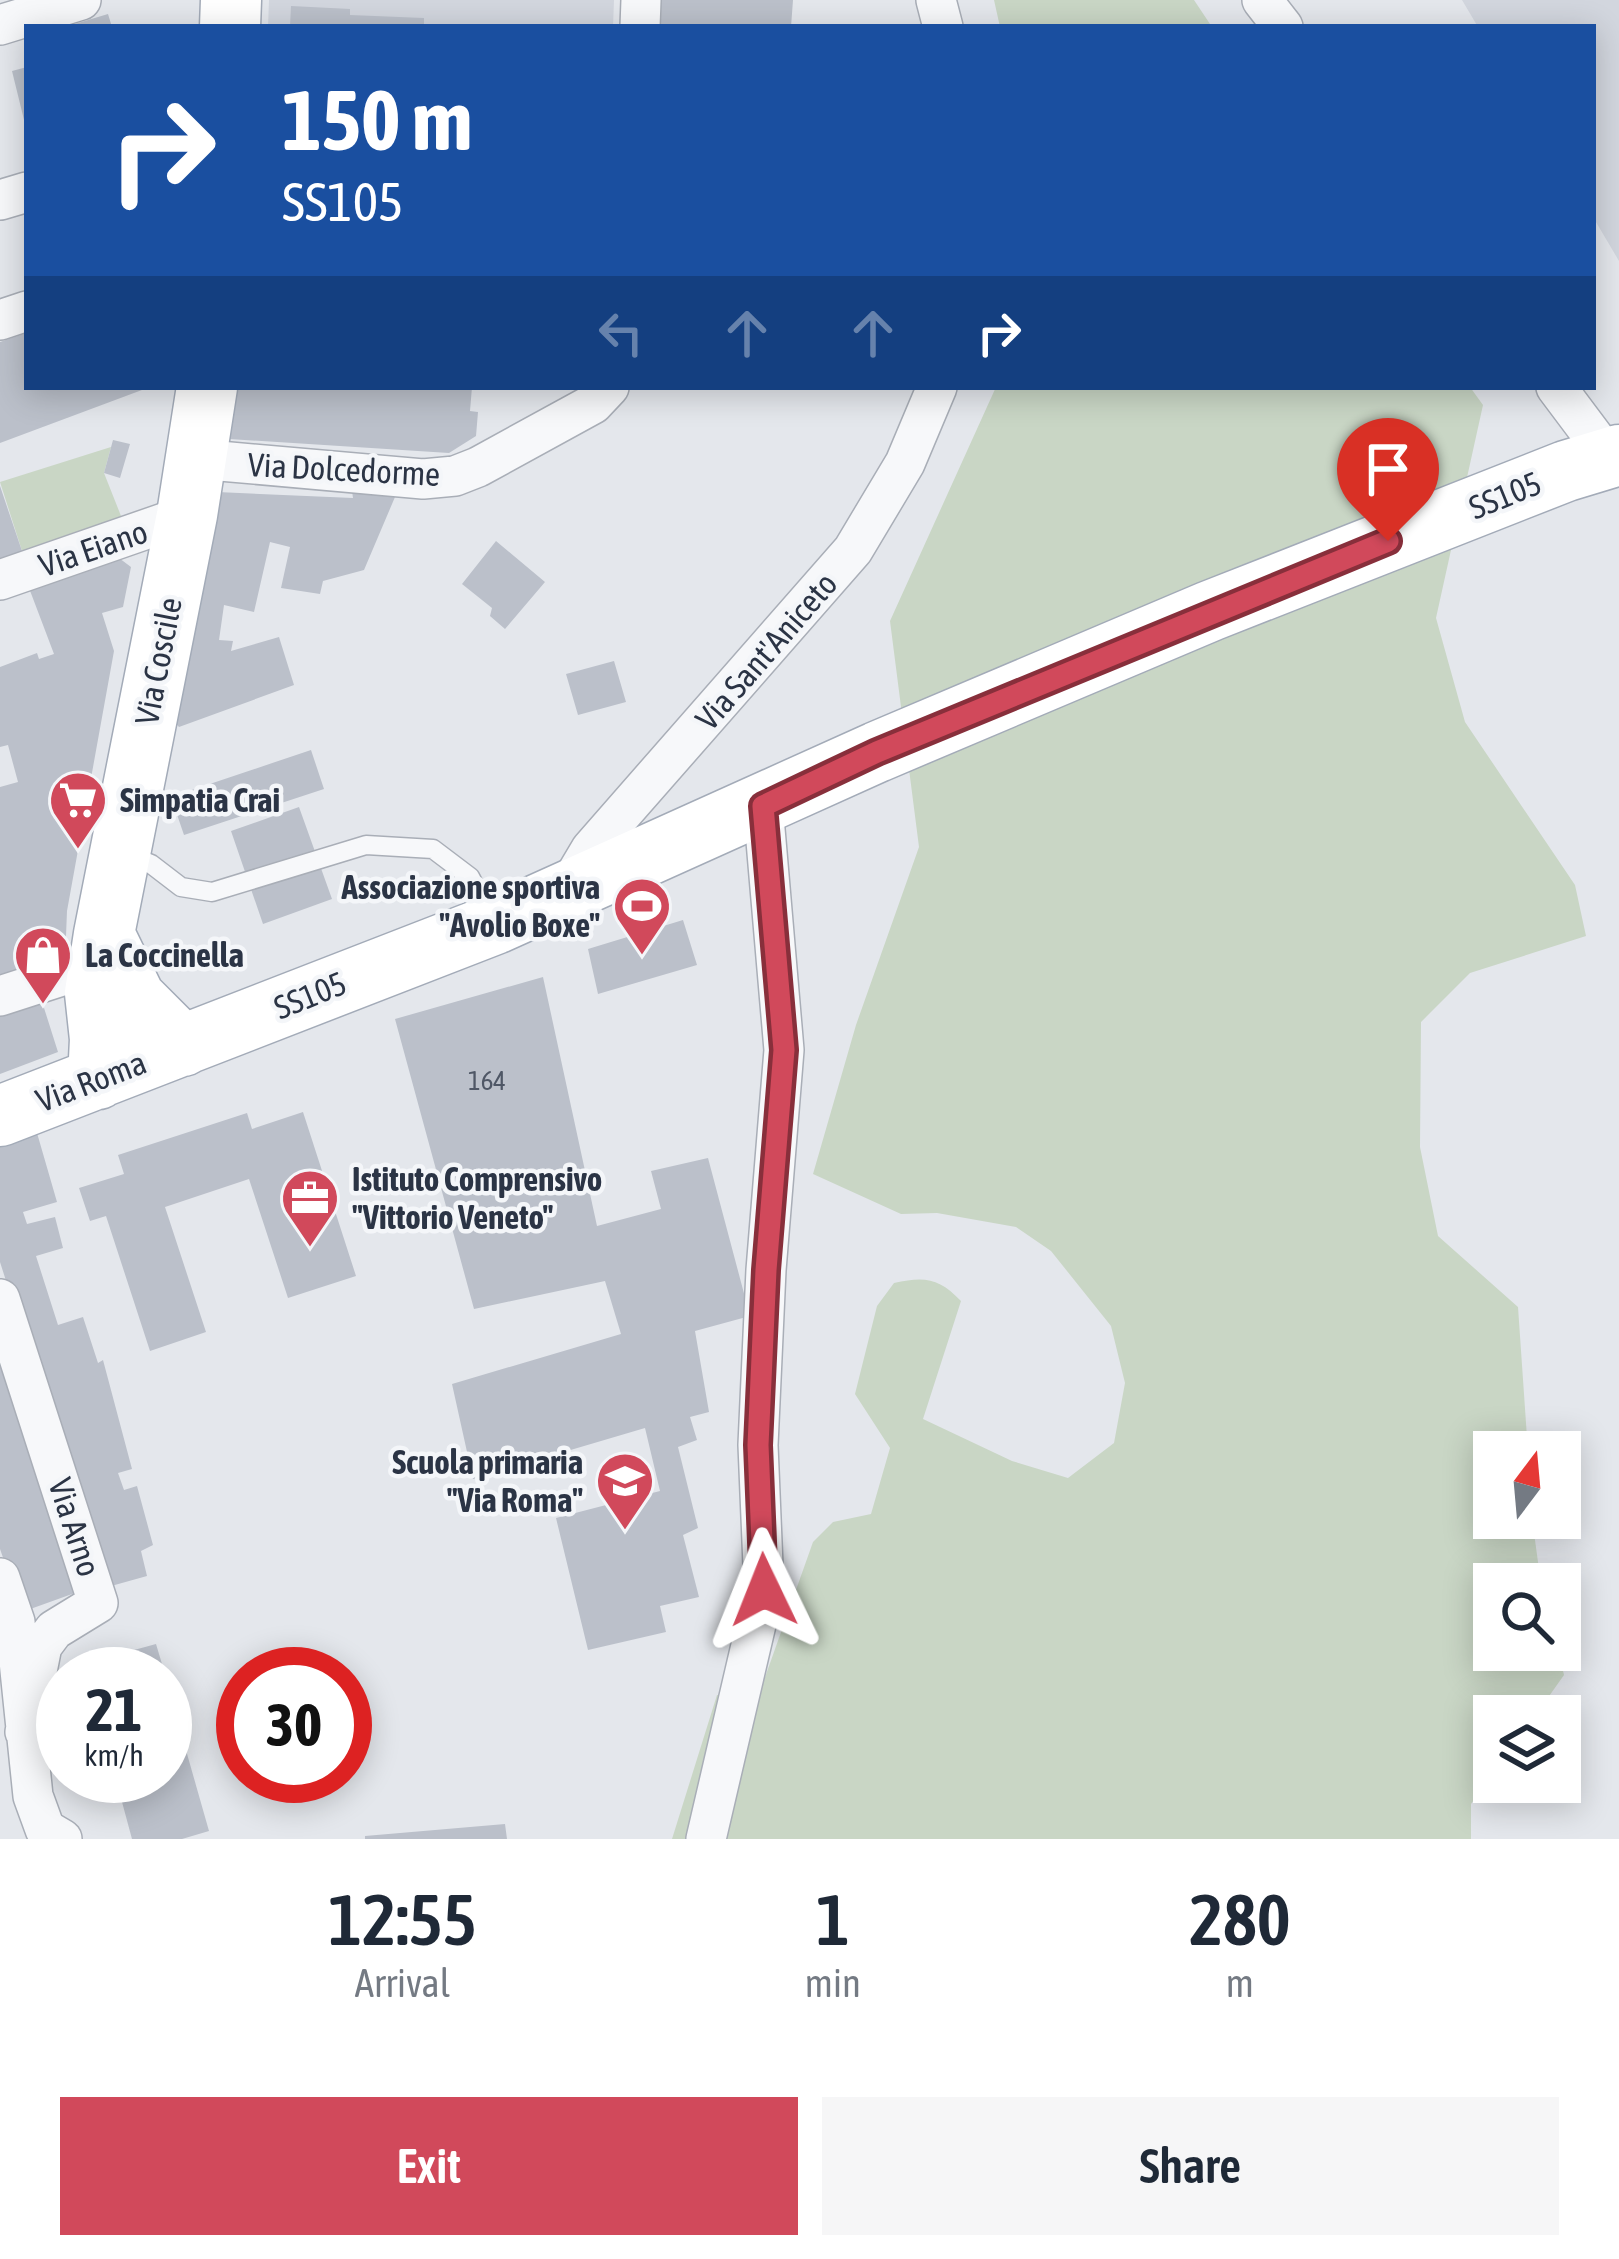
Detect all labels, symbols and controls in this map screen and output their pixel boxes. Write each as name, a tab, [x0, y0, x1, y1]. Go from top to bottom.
icon: right	[84, 72, 240, 228]
text: 150 m	[282, 72, 472, 168]
text: SS105	[282, 171, 404, 232]
icon: left	[588, 300, 654, 366]
icon: ahead	[714, 300, 780, 366]
icon: ahead	[840, 300, 906, 366]
icon: right	[966, 300, 1032, 366]
pin	[1337, 418, 1439, 541]
icon: arrive	[1355, 436, 1421, 502]
street label: Via Dolcedorme	[247, 445, 441, 493]
street label: SS105	[1463, 463, 1547, 527]
street label: Via Eiano	[34, 512, 152, 584]
street label: Via Sant'Aniceto	[688, 565, 844, 737]
street label: Via Coscile	[127, 594, 189, 728]
supermarket icon: Simpatia Crai	[47, 769, 109, 851]
place label: Simpatia Crai	[120, 781, 280, 819]
place label: Associazione sportiva "Avolio Boxe"	[340, 868, 600, 944]
sports icon: Associazione sportiva "Avolio Boxe"	[611, 875, 673, 957]
shop icon: La Coccinella	[12, 924, 74, 1006]
place label: La Coccinella	[85, 936, 244, 974]
street label: SS105	[268, 963, 352, 1027]
street label: Via Roma	[31, 1043, 151, 1119]
house number: 164	[468, 1065, 506, 1096]
place label: Istituto Comprensivo "Vittorio Veneto"	[352, 1160, 602, 1236]
office icon: Istituto Comprensivo "Vittorio Veneto"	[279, 1167, 341, 1249]
north arrow	[1473, 1431, 1581, 1539]
map controls	[1473, 1431, 1581, 1803]
place label: Scuola primaria "Via Roma"	[392, 1443, 583, 1519]
school or university icon: Scuola primaria "Via Roma"	[594, 1450, 656, 1532]
street label: Via Arno	[41, 1473, 109, 1581]
position arrow	[701, 1527, 827, 1653]
button: search	[1473, 1563, 1581, 1671]
speed limit sign: 30	[216, 1647, 372, 1803]
text: 21	[86, 1675, 142, 1744]
button: layers	[1473, 1695, 1581, 1803]
text: km/h	[84, 1738, 144, 1772]
text: 12:55	[328, 1878, 477, 1960]
text: 1	[816, 1878, 850, 1960]
text: 280	[1189, 1878, 1291, 1960]
text: Arrival	[355, 1961, 450, 2005]
text: min	[805, 1961, 861, 2005]
text: m	[1226, 1961, 1254, 2005]
button: Exit	[60, 2097, 798, 2235]
button: Share	[822, 2097, 1559, 2235]

